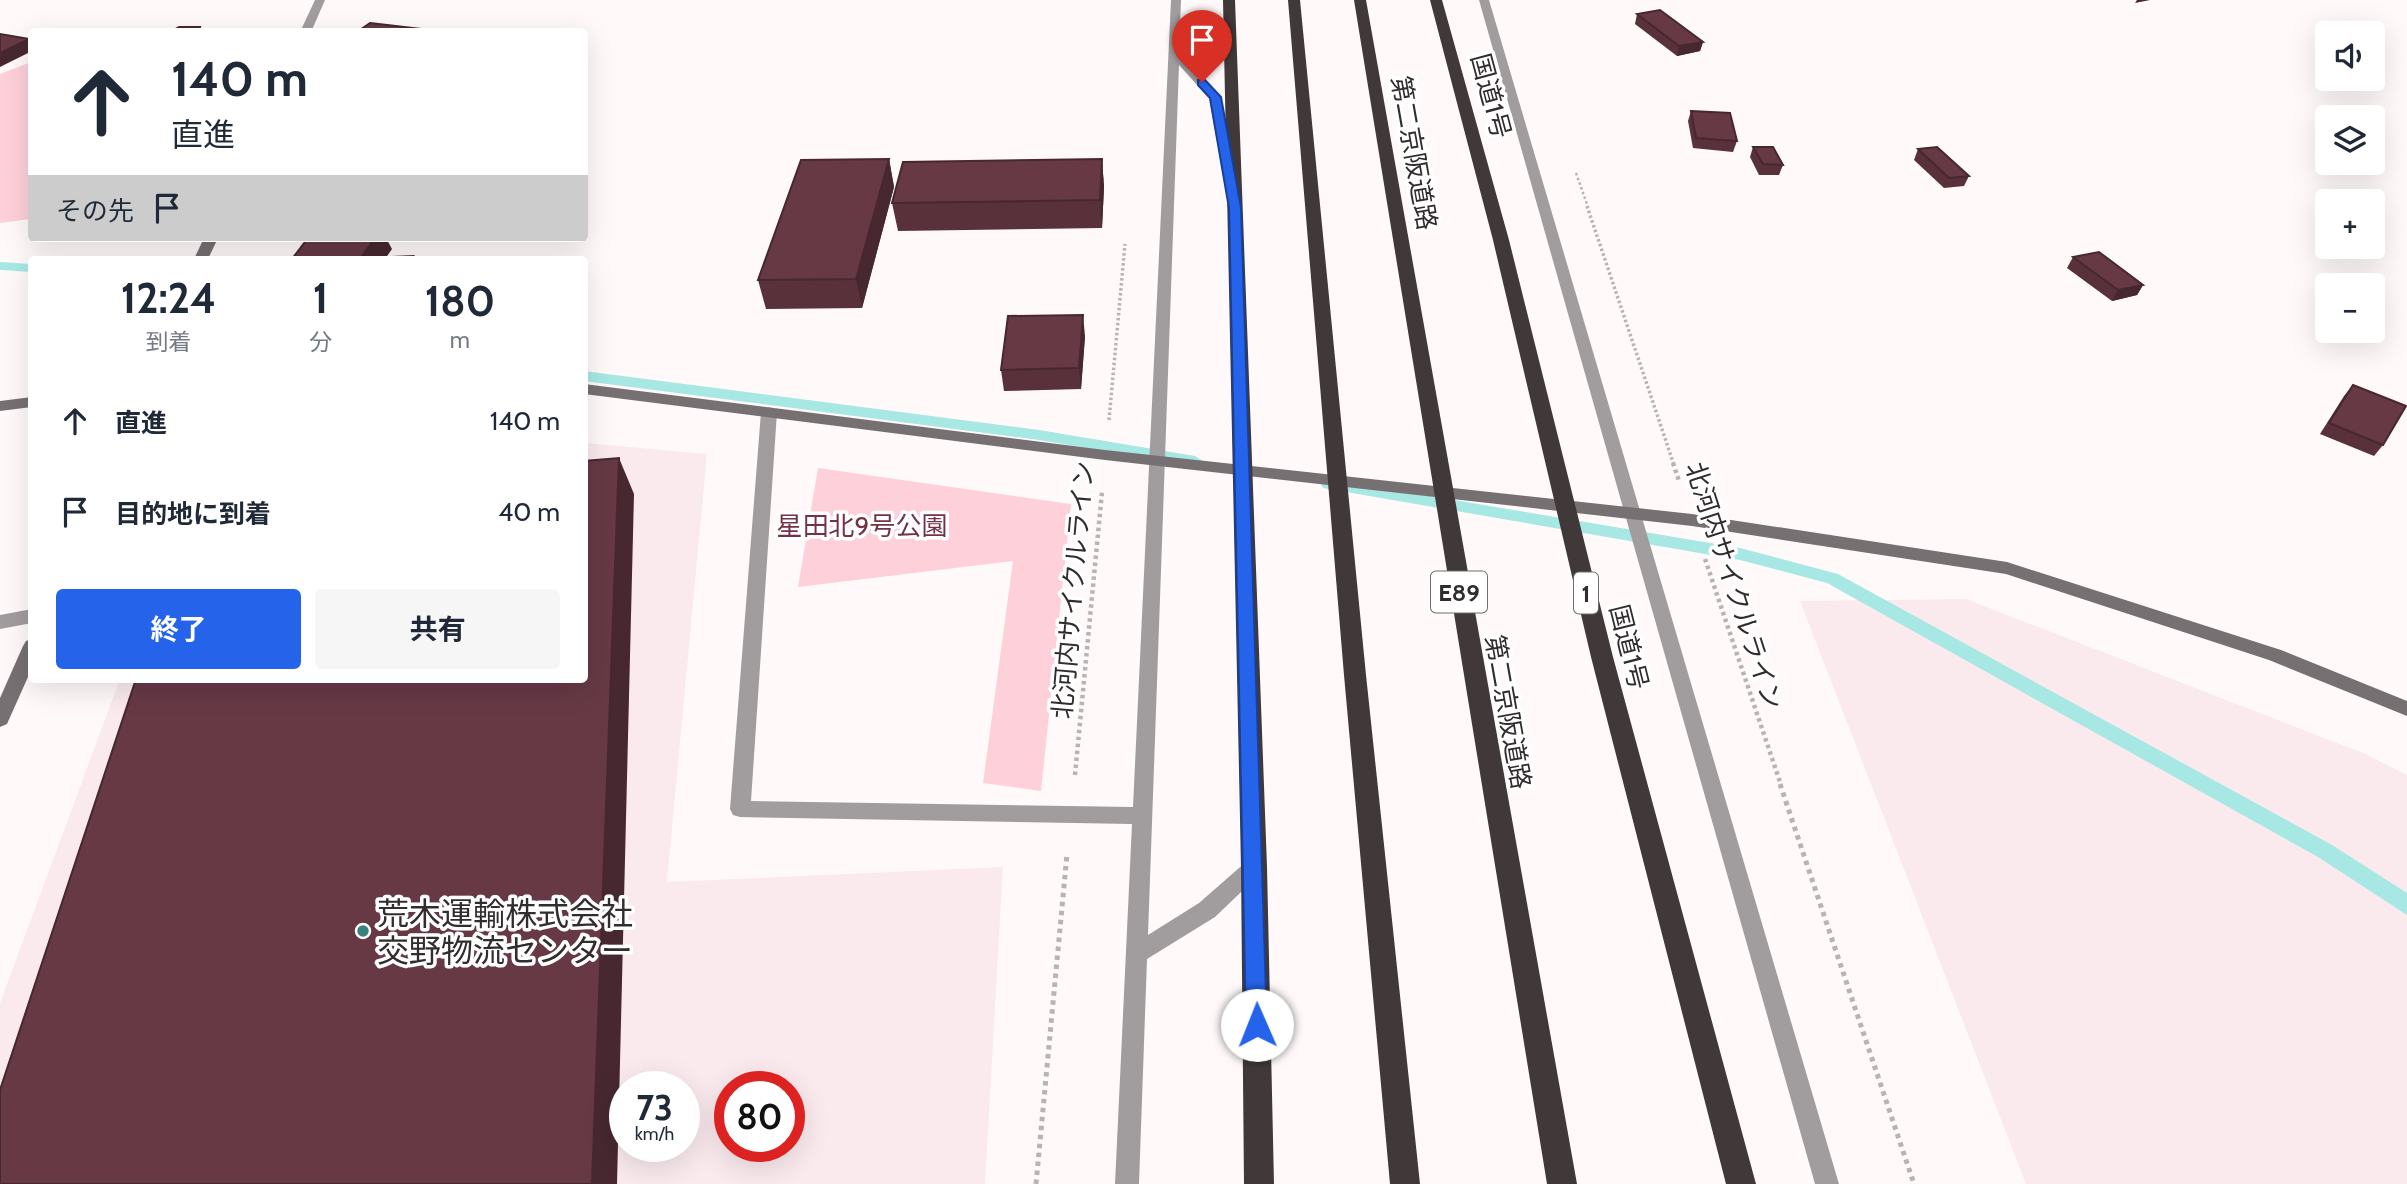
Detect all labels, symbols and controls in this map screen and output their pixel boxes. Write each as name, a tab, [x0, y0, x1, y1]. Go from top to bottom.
pin	[1172, 10, 1232, 82]
icon: arrive	[1183, 21, 1221, 59]
map controls	[2315, 21, 2385, 343]
button: sound	[2315, 21, 2385, 91]
text: 140 m	[171, 49, 308, 108]
street label: 国道1号	[1464, 50, 1518, 142]
icon: ahead	[56, 56, 147, 147]
street label: 第二京阪道路	[1385, 73, 1443, 233]
button: layers	[2315, 105, 2385, 175]
text: 直進	[171, 115, 235, 154]
icon: arrive	[148, 189, 186, 227]
button: +	[2315, 189, 2385, 259]
text: その先	[56, 195, 134, 227]
text: 12:24	[121, 272, 216, 324]
text: 1	[313, 272, 328, 324]
button: −	[2315, 273, 2385, 343]
text: 180	[425, 275, 495, 327]
text: m	[450, 326, 470, 354]
text: 到着	[145, 328, 191, 356]
text: 分	[309, 328, 332, 356]
icon: ahead	[56, 402, 94, 440]
text: 140 m	[490, 405, 560, 437]
text: 直進	[115, 407, 167, 439]
street label: 北河内サイクルライン	[1679, 458, 1789, 714]
street label: 北河内サイクルライン	[1046, 460, 1100, 720]
icon: arrive	[56, 493, 94, 531]
text: 40 m	[498, 496, 560, 528]
text: 目的地に到着	[115, 498, 271, 530]
park label: 星田北9号公園	[777, 510, 947, 542]
road number: E89	[1431, 572, 1487, 612]
road number: 1	[1574, 572, 1598, 614]
button: 終了	[56, 589, 301, 669]
button: 共有	[315, 589, 560, 669]
street label: 国道1号	[1603, 601, 1655, 693]
street label: 第二京阪道路	[1479, 632, 1537, 792]
place label: 荒木運輸株式会社 交野物流センター	[377, 894, 633, 970]
marker: 荒木運輸株式会社 交野物流センター	[355, 923, 371, 939]
position arrow	[1220, 988, 1294, 1062]
speed limit sign: 80	[714, 1071, 805, 1162]
text: 73	[636, 1086, 673, 1129]
text: km/h	[635, 1123, 674, 1145]

